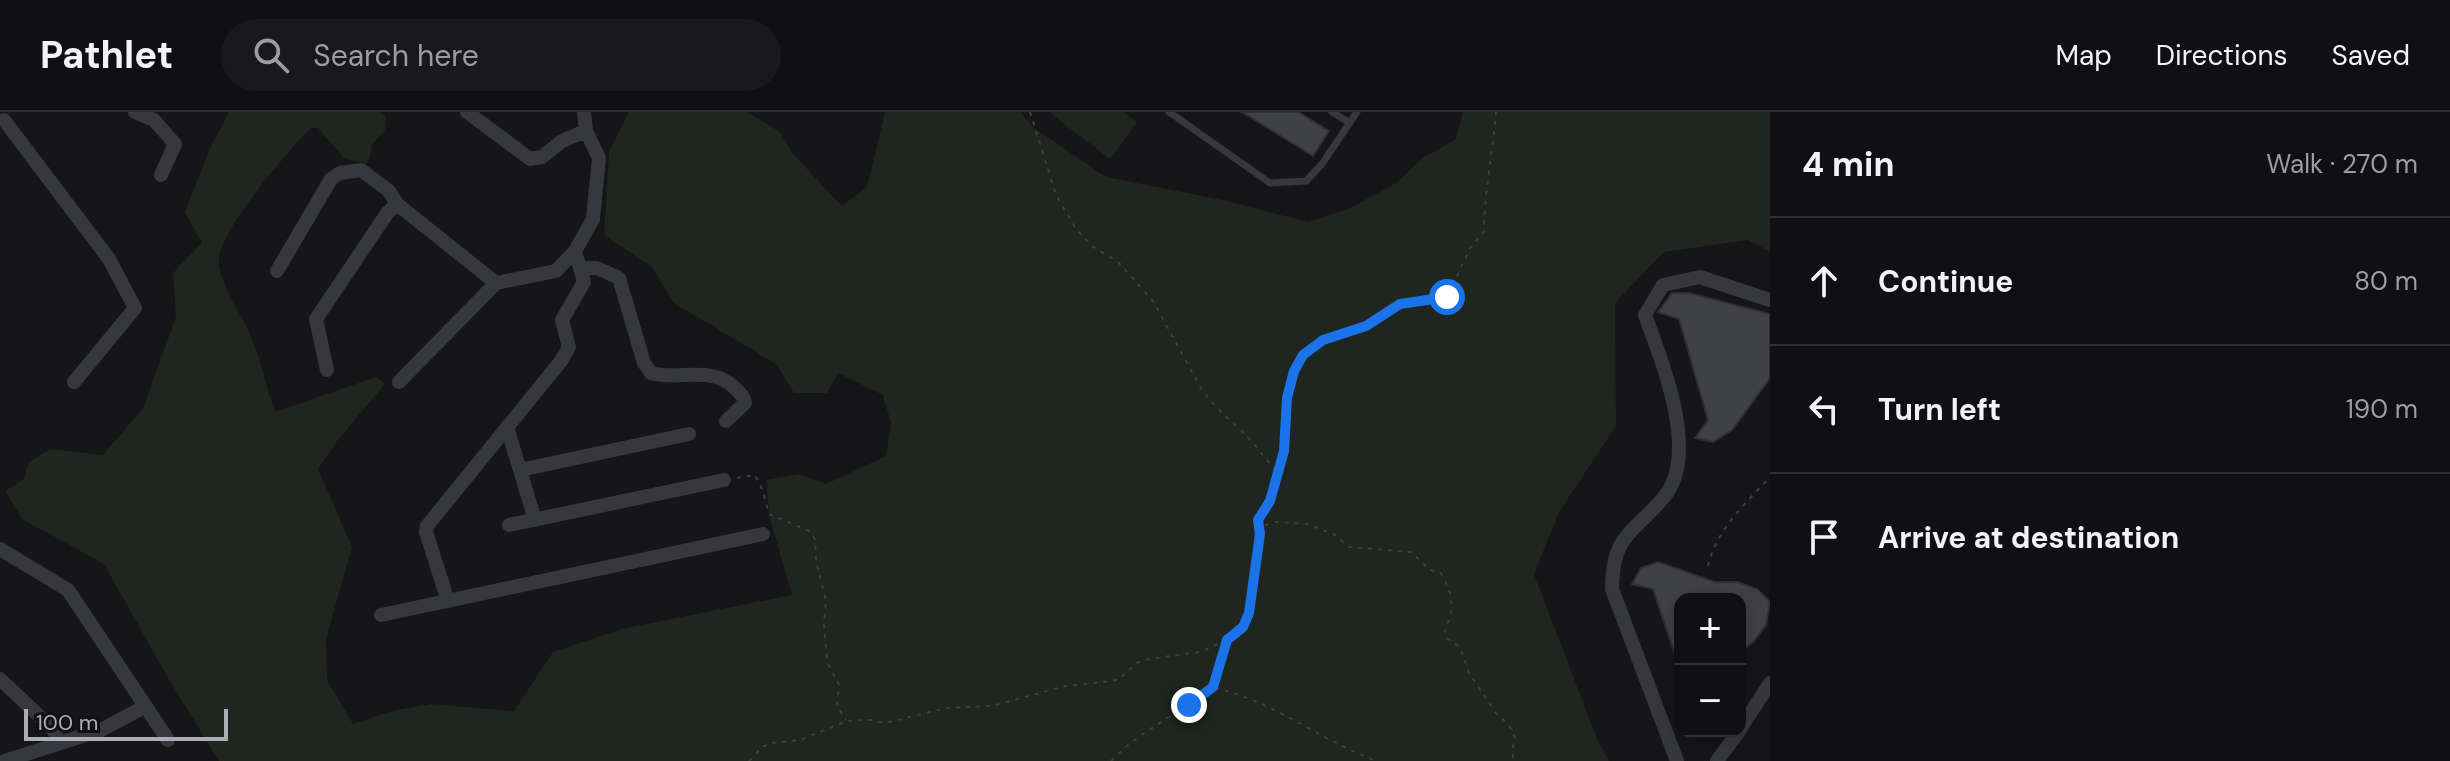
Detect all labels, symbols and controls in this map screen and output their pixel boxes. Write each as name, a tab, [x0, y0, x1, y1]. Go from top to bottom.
search box	[221, 19, 781, 91]
text: Pathlet	[40, 30, 173, 80]
icon: search	[249, 33, 293, 77]
text: Search here	[313, 36, 479, 75]
text: Map	[2055, 37, 2112, 74]
text: Directions	[2156, 37, 2288, 74]
text: Saved	[2332, 37, 2410, 74]
text: 4 min	[1802, 142, 1894, 187]
text: Walk · 270 m	[2266, 147, 2418, 181]
icon: ahead	[1802, 259, 1846, 303]
text: Continue	[1878, 262, 2013, 301]
text: 80 m	[2354, 264, 2418, 298]
route start	[1429, 279, 1465, 315]
icon: left	[1802, 387, 1846, 431]
text: Turn left	[1878, 390, 2001, 429]
text: 190 m	[2346, 392, 2418, 426]
icon: arrive	[1802, 515, 1846, 559]
text: Arrive at destination	[1878, 518, 2179, 557]
map controls	[1674, 593, 1746, 737]
button: +	[1674, 593, 1746, 665]
button: −	[1674, 665, 1746, 737]
route end	[1171, 687, 1207, 723]
scale bar	[24, 705, 228, 741]
text: 100 m	[36, 708, 98, 737]

